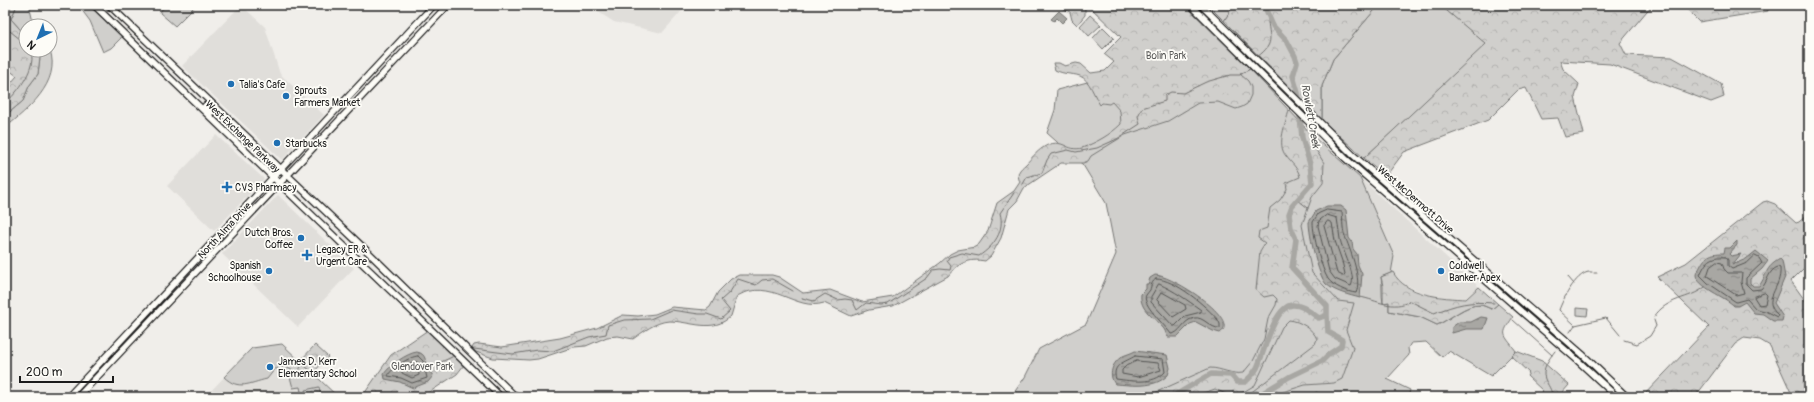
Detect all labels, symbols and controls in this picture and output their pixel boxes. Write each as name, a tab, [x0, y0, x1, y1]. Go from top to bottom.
north arrow	[18, 18, 58, 58]
text: N	[24, 37, 39, 52]
park label: Bolin Park	[1146, 50, 1187, 62]
marker: Talia's Cafe	[226, 79, 236, 89]
place label: Talia's Cafe	[239, 79, 285, 91]
water label: Rowlett Creek	[1298, 83, 1323, 151]
place label: Sprouts Farmers Market	[294, 85, 361, 109]
marker: Sprouts Farmers Market	[281, 91, 291, 101]
street label: West Exchange Parkway	[203, 98, 283, 176]
marker: Starbucks	[272, 138, 282, 148]
place label: Starbucks	[285, 138, 327, 150]
street label: West McDermott Drive	[1375, 163, 1456, 236]
marker: CVS Pharmacy	[222, 182, 232, 192]
place label: CVS Pharmacy	[235, 182, 297, 194]
street label: North Alma Drive	[196, 200, 254, 261]
place label: Dutch Bros. Coffee	[245, 227, 293, 251]
marker: Dutch Bros. Coffee	[296, 233, 306, 243]
place label: Legacy ER & Urgent Care	[316, 244, 367, 268]
marker: Legacy ER & Urgent Care	[301, 249, 313, 261]
place label: Spanish Schoolhouse	[208, 260, 261, 284]
place label: Coldwell Banker Apex	[1449, 260, 1501, 284]
marker: Spanish Schoolhouse	[264, 266, 274, 276]
marker: Coldwell Banker Apex	[1436, 266, 1446, 276]
place label: James D. Kerr Elementary School	[278, 356, 357, 380]
scale bar	[20, 358, 113, 384]
park label: Glendover Park	[391, 361, 454, 373]
marker: James D. Kerr Elementary School	[265, 362, 275, 372]
text: 200 m	[26, 365, 63, 380]

